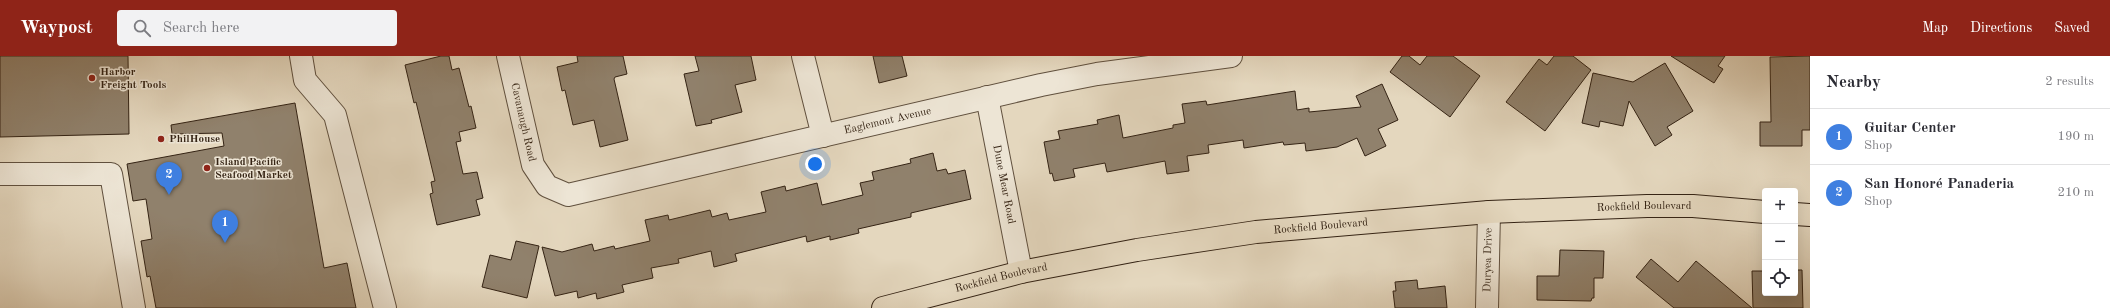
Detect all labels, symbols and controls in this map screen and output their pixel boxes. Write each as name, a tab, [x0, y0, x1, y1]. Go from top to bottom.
search box	[117, 10, 397, 46]
icon: search	[131, 17, 153, 39]
text: Waypost	[20, 19, 93, 38]
text: Search here	[163, 21, 239, 36]
text: Map	[1922, 21, 1948, 35]
text: Directions	[1970, 21, 2032, 35]
text: Saved	[2054, 21, 2090, 35]
place label: Harbor Freight Tools	[100, 67, 167, 91]
marker: Harbor Freight Tools	[87, 73, 97, 83]
text: Nearby	[1826, 74, 1881, 91]
text: 2 results	[2045, 75, 2094, 88]
street label: Cavanaugh Road	[509, 82, 538, 163]
street label: Eaglemont Avenue	[843, 105, 932, 136]
text: Guitar Center	[1864, 121, 1956, 136]
text: 1	[1835, 130, 1843, 143]
text: 190 m	[2057, 130, 2094, 143]
marker: PhilHouse	[156, 134, 166, 144]
place label: PhilHouse	[169, 134, 220, 145]
text: Shop	[1864, 139, 1892, 152]
street label: Dune Mear Road	[991, 144, 1017, 225]
your location	[805, 154, 825, 174]
place label: Island Pacific Seafood Market	[215, 157, 292, 181]
pin: 2	[156, 162, 182, 195]
marker: Island Pacific Seafood Market	[202, 163, 212, 173]
text: San Honoré Panaderia	[1864, 177, 2014, 192]
text: 2	[1835, 186, 1843, 199]
text: 210 m	[2057, 186, 2094, 199]
map controls	[1762, 188, 1798, 296]
button: +	[1762, 188, 1798, 224]
text: Shop	[1864, 195, 1892, 208]
street label: Rockfield Boulevard	[1596, 201, 1692, 213]
pin: 1	[212, 210, 238, 243]
street label: Rockfield Boulevard	[1273, 217, 1369, 236]
button: −	[1762, 224, 1798, 260]
street label: Duryea Drive	[1482, 228, 1494, 292]
button: locate	[1762, 260, 1798, 296]
street label: Rockfield Boulevard	[954, 262, 1049, 294]

